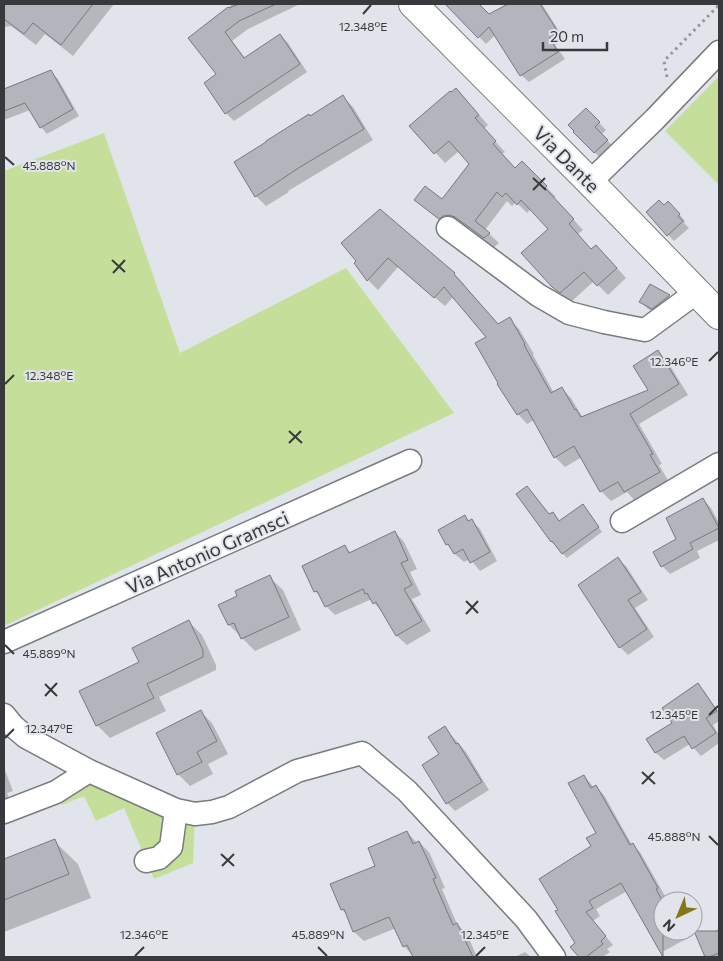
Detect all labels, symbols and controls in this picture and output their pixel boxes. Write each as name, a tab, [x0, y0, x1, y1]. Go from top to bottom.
text: 12.348°E	[339, 19, 387, 33]
scale bar	[543, 20, 607, 52]
text: 20 m	[550, 27, 584, 45]
street label: Via Dante	[529, 121, 605, 197]
text: 45.888°N	[22, 158, 76, 172]
text: 12.346°E	[650, 354, 698, 368]
text: 12.348°E	[25, 368, 73, 382]
street label: Via Antonio Gramsci	[122, 506, 292, 598]
text: 45.889°N	[22, 646, 76, 660]
text: 12.345°E	[650, 707, 698, 721]
text: 12.347°E	[25, 721, 73, 735]
text: 45.888°N	[647, 829, 701, 843]
north arrow	[653, 891, 703, 941]
text: N	[659, 916, 678, 935]
text: 12.346°E	[120, 927, 168, 941]
text: 45.889°N	[291, 927, 345, 941]
text: 12.345°E	[461, 927, 509, 941]

